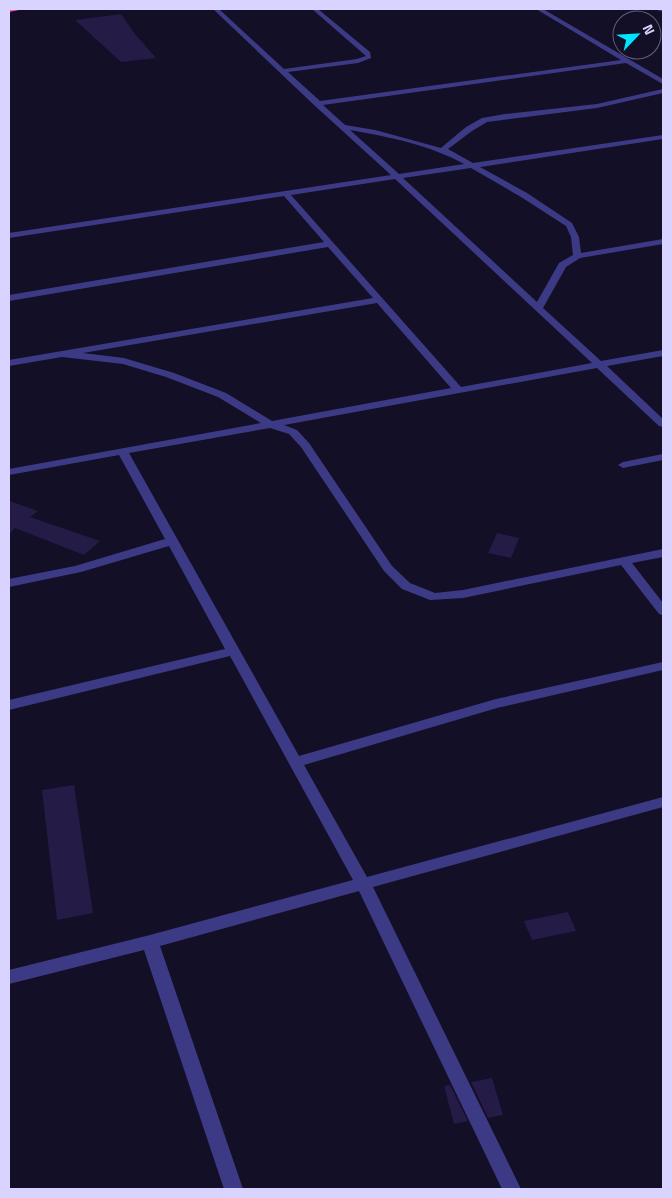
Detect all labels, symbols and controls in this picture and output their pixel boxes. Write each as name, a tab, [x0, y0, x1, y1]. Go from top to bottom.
north arrow	[612, 10, 662, 60]
text: N	[638, 20, 661, 38]

